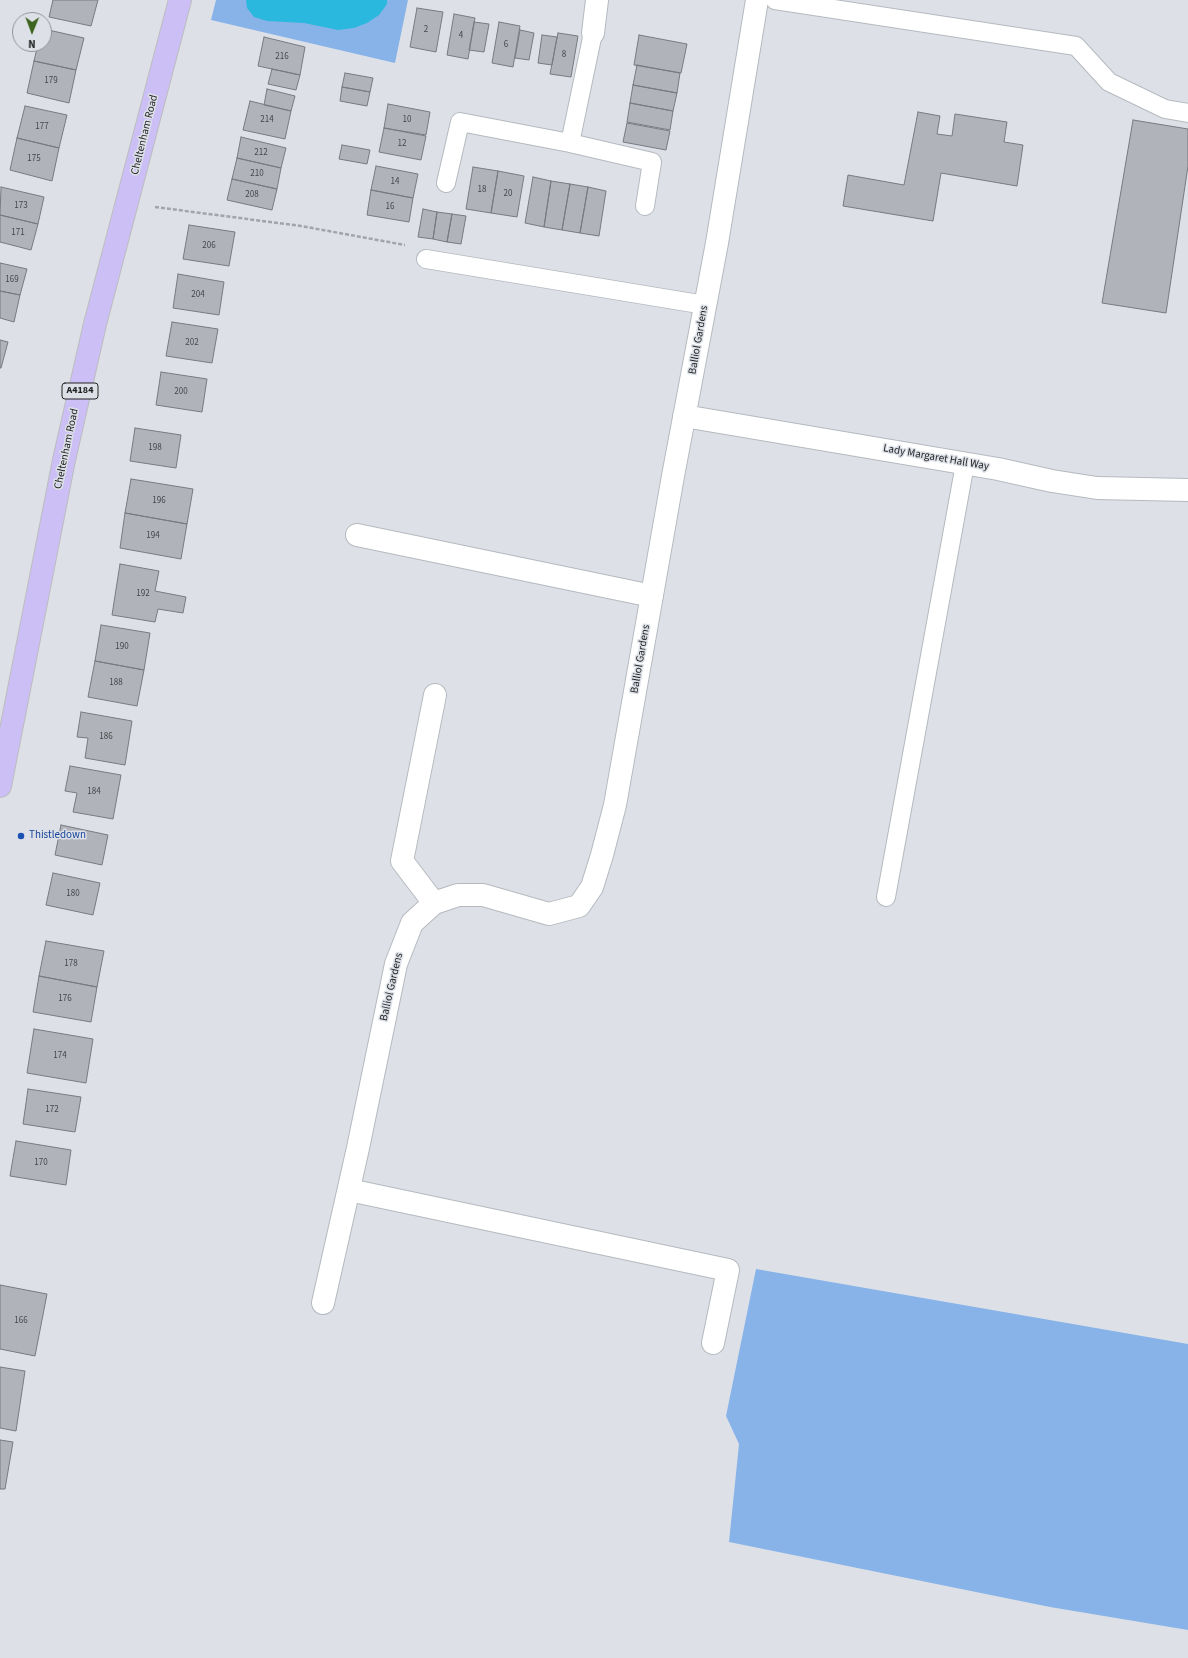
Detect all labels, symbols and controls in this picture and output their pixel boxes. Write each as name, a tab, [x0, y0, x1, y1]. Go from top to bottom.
north arrow	[12, 12, 52, 52]
house number: 2	[424, 25, 428, 35]
house number: 4	[459, 31, 463, 41]
text: N	[28, 36, 36, 51]
house number: 6	[504, 40, 508, 50]
house number: 8	[562, 50, 566, 60]
house number: 216	[275, 52, 289, 62]
house number: 179	[44, 76, 58, 86]
street label: Cheltenham Road	[129, 94, 161, 176]
house number: 214	[260, 115, 274, 125]
house number: 10	[403, 115, 411, 125]
house number: 177	[35, 122, 49, 132]
house number: 12	[398, 139, 406, 149]
house number: 212	[254, 148, 268, 158]
house number: 175	[27, 154, 41, 164]
house number: 210	[250, 169, 264, 179]
house number: 14	[391, 177, 399, 187]
house number: 18	[478, 185, 486, 195]
house number: 20	[504, 189, 512, 199]
house number: 208	[245, 190, 259, 200]
house number: 173	[14, 201, 28, 211]
house number: 16	[386, 202, 394, 212]
house number: 171	[11, 228, 25, 238]
house number: 206	[202, 241, 216, 251]
house number: 169	[5, 275, 19, 285]
house number: 204	[191, 290, 205, 300]
street label: Balliol Gardens	[686, 305, 712, 375]
house number: 202	[185, 338, 199, 348]
road number: A4184	[62, 383, 98, 399]
house number: 200	[174, 387, 188, 397]
street label: Cheltenham Road	[52, 408, 82, 490]
street label: Lady Margaret Hall Way	[882, 442, 990, 474]
house number: 198	[148, 443, 162, 453]
house number: 196	[152, 496, 166, 506]
house number: 194	[146, 531, 160, 541]
house number: 192	[136, 589, 150, 599]
street label: Balliol Gardens	[628, 624, 654, 694]
house number: 190	[115, 642, 129, 652]
house number: 188	[109, 678, 123, 688]
house number: 186	[99, 732, 113, 742]
house number: 184	[87, 787, 101, 797]
place label: Thistledown	[29, 829, 86, 843]
marker: Thistledown	[16, 831, 26, 841]
house number: 180	[66, 889, 80, 899]
street label: Balliol Gardens	[378, 952, 406, 1022]
house number: 178	[64, 959, 78, 969]
house number: 176	[58, 994, 72, 1004]
house number: 174	[53, 1051, 67, 1061]
house number: 172	[45, 1105, 59, 1115]
house number: 170	[34, 1158, 48, 1168]
house number: 166	[14, 1316, 28, 1326]

